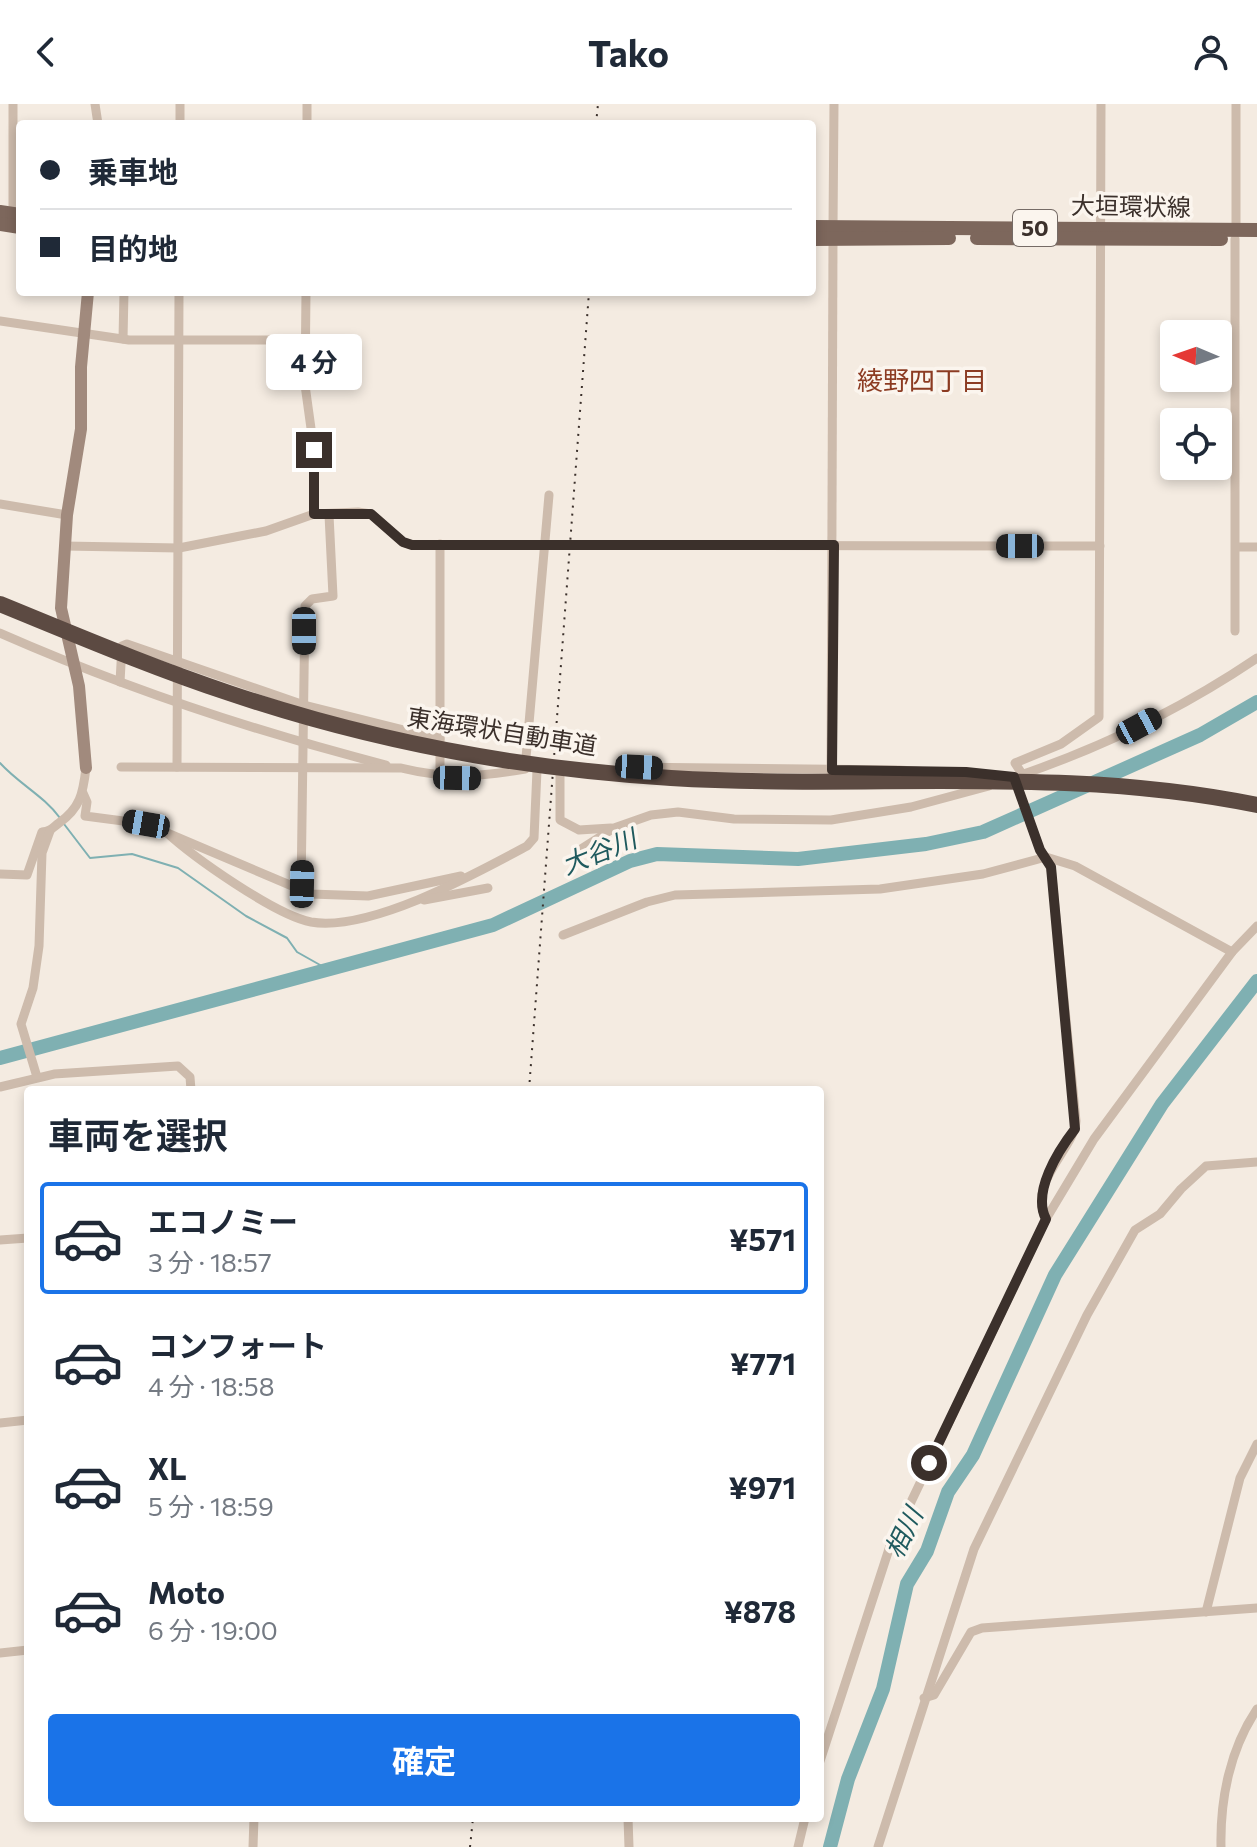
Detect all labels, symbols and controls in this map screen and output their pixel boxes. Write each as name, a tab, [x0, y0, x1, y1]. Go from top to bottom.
icon: back	[24, 30, 68, 74]
text: Tako	[588, 30, 669, 74]
icon: person	[1189, 30, 1233, 74]
text: 乗車地	[88, 152, 178, 189]
street label: 大垣環状線	[1071, 190, 1191, 221]
road number: 50	[1013, 210, 1057, 246]
text: 目的地	[88, 229, 178, 266]
north arrow	[1160, 320, 1232, 392]
map controls	[1160, 320, 1232, 480]
callout: 4 分	[266, 334, 362, 390]
text: 4 分	[291, 346, 337, 377]
district label: 綾野四丁目	[857, 364, 987, 395]
button: locate	[1160, 408, 1232, 480]
route end	[296, 432, 332, 468]
car	[996, 534, 1044, 558]
car	[292, 607, 316, 655]
street label: 東海環状自動車道	[405, 701, 599, 760]
car	[1112, 704, 1166, 748]
car	[614, 754, 664, 780]
car	[433, 766, 481, 790]
car	[120, 808, 172, 840]
water label: 大谷川	[556, 821, 643, 880]
car	[290, 860, 314, 908]
text: 車両を選択	[48, 1112, 228, 1156]
icon: car	[52, 1202, 124, 1274]
text: エコノミー	[148, 1202, 298, 1239]
text: ¥571	[729, 1220, 796, 1257]
text: 3 分 · 18:57	[148, 1246, 272, 1277]
icon: car	[52, 1326, 124, 1398]
text: コンフォート	[148, 1326, 327, 1363]
text: ¥771	[730, 1344, 796, 1381]
text: 4 分 · 18:58	[148, 1370, 274, 1401]
route start	[911, 1445, 947, 1481]
text: XL	[148, 1449, 187, 1486]
icon: car	[52, 1450, 124, 1522]
text: ¥971	[729, 1468, 796, 1505]
text: 5 分 · 18:59	[148, 1490, 274, 1521]
water label: 相川	[877, 1499, 929, 1563]
text: Moto	[148, 1573, 225, 1610]
icon: car	[52, 1574, 124, 1646]
text: ¥878	[724, 1592, 796, 1629]
text: 6 分 · 19:00	[148, 1614, 278, 1645]
button: 確定	[48, 1714, 800, 1806]

